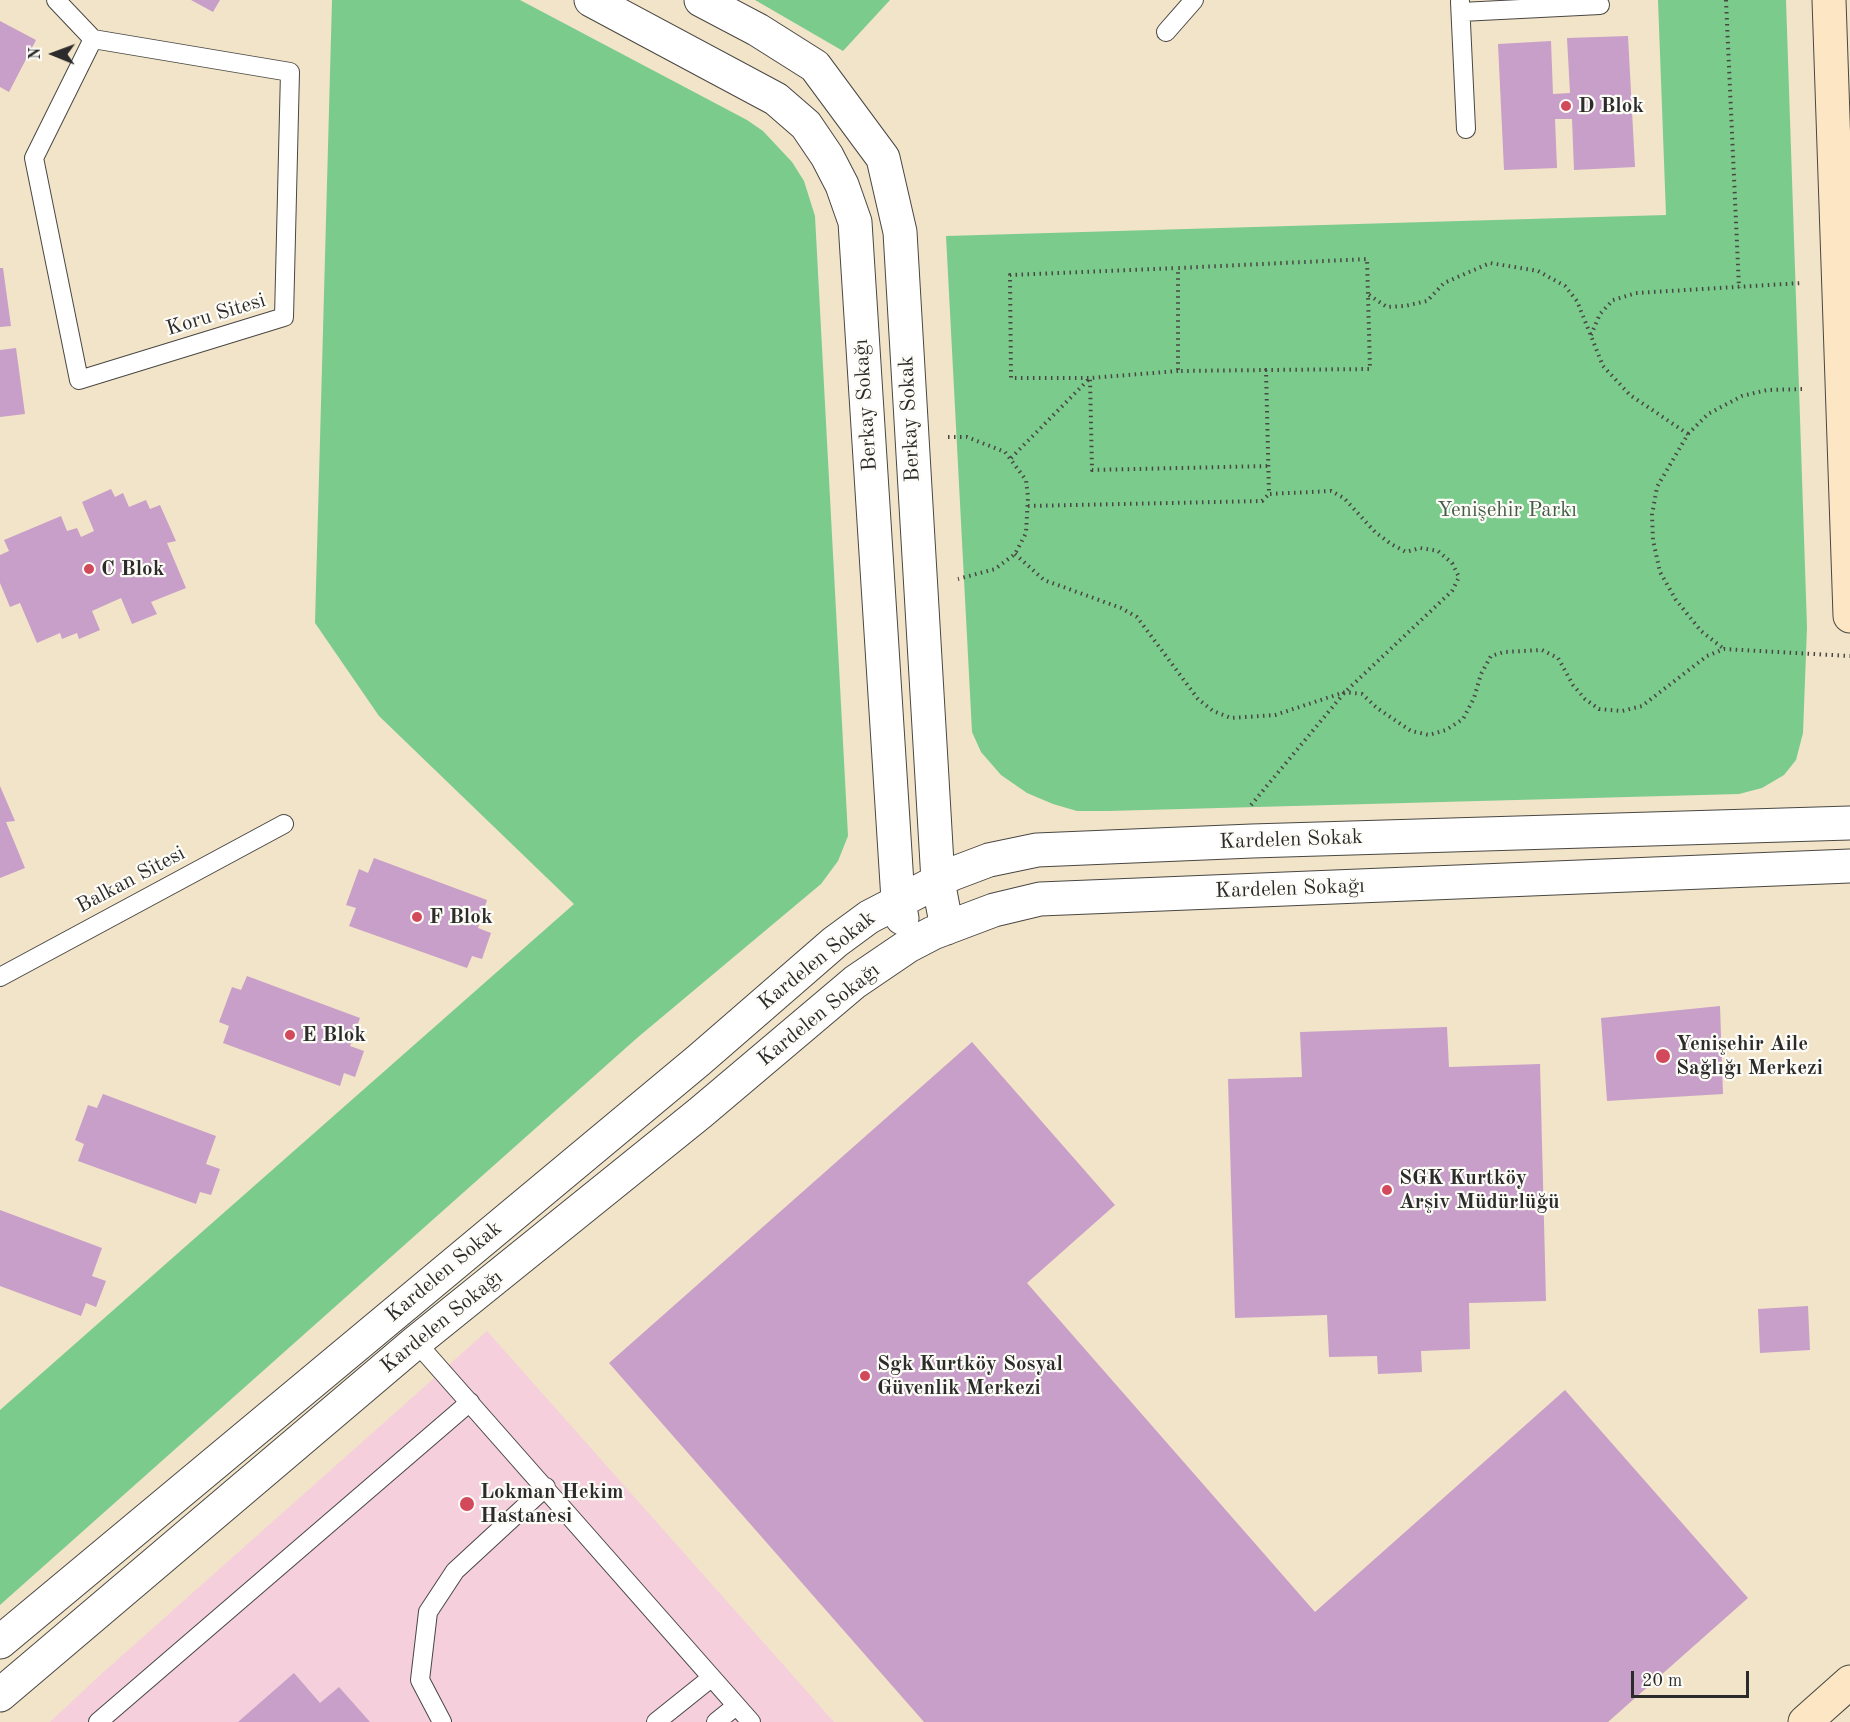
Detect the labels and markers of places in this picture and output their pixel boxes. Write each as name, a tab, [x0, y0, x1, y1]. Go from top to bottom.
place label: D Blok	[1578, 93, 1644, 119]
marker: D Blok	[1559, 99, 1573, 113]
place label: C Blok	[101, 556, 164, 582]
marker: C Blok	[82, 562, 96, 576]
place label: F Blok	[429, 904, 493, 930]
marker: F Blok	[410, 910, 424, 924]
place label: E Blok	[302, 1022, 366, 1048]
marker: E Blok	[283, 1028, 297, 1042]
place label: Yenişehir Aile Sağlığı Merkezi	[1676, 1031, 1823, 1081]
marker: Yenişehir Aile Sağlığı Merkezi	[1654, 1047, 1672, 1065]
place label: SGK Kurtköy Arşiv Müdürlüğü	[1399, 1165, 1560, 1215]
marker: SGK Kurtköy Arşiv Müdürlüğü	[1380, 1183, 1394, 1197]
place label: Sgk Kurtköy Sosyal Güvenlik Merkezi	[877, 1351, 1063, 1401]
marker: Sgk Kurtköy Sosyal Güvenlik Merkezi	[858, 1369, 872, 1383]
place label: Lokman Hekim Hastanesi	[480, 1479, 623, 1529]
marker: Lokman Hekim Hastanesi	[458, 1495, 476, 1513]

